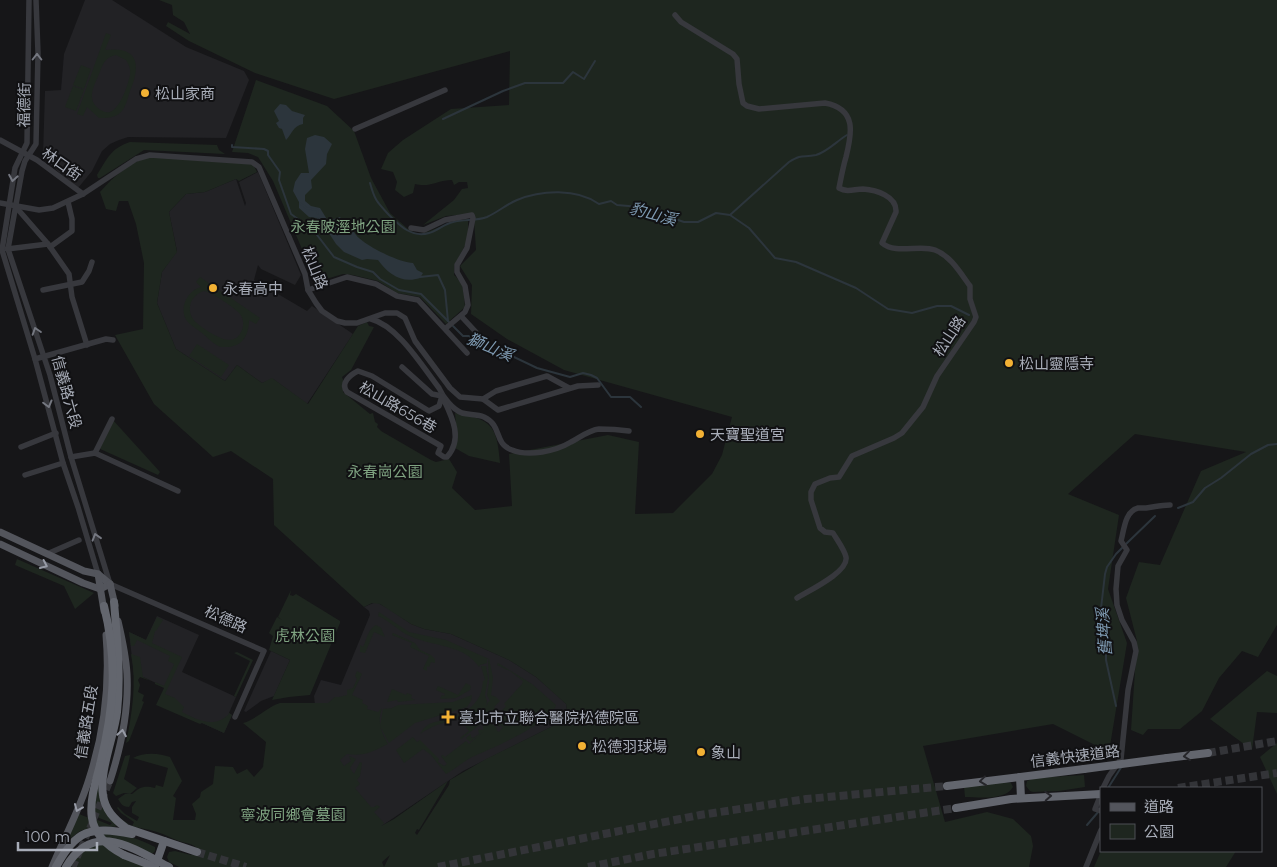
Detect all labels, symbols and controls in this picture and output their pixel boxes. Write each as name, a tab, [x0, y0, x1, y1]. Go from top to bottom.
one-way arrow	[32, 53, 42, 61]
street label: 福德街	[14, 82, 34, 128]
place label: 松山家商	[155, 84, 215, 103]
marker: 松山家商	[139, 87, 151, 99]
street label: 林口街	[38, 143, 86, 185]
one-way arrow	[9, 174, 19, 182]
water label: 豹山溪	[627, 199, 681, 230]
park label: 永春陂溼地公園	[290, 217, 396, 236]
street label: 松山路	[298, 244, 332, 292]
place label: 永春高中	[223, 279, 283, 298]
marker: 永春高中	[207, 282, 219, 294]
street label: 松山路	[929, 312, 969, 360]
one-way arrow	[31, 327, 41, 336]
water label: 獅山溪	[464, 329, 518, 366]
street label: 信義路六段	[48, 353, 86, 431]
place label: 松山靈隱寺	[1019, 354, 1094, 373]
marker: 松山靈隱寺	[1003, 357, 1015, 369]
street label: 松山路656巷	[356, 377, 440, 437]
one-way arrow	[42, 399, 52, 407]
place label: 天寶聖道宮	[710, 425, 785, 444]
marker: 天寶聖道宮	[694, 428, 706, 440]
park label: 永春崗公園	[347, 462, 423, 481]
one-way arrow	[92, 533, 102, 542]
one-way arrow	[39, 558, 48, 569]
street label: 松德路	[202, 601, 250, 637]
water label: 舊埤溪	[1093, 605, 1115, 657]
park label: 虎林公園	[275, 626, 335, 645]
street label: 信義路五段	[71, 683, 101, 761]
place label: 臺北市立聯合醫院松德院區	[459, 708, 639, 727]
marker: 臺北市立聯合醫院松德院區	[441, 710, 455, 724]
one-way arrow	[116, 729, 126, 738]
place label: 松德羽球場	[592, 737, 667, 756]
marker: 松德羽球場	[576, 740, 588, 752]
street label: 信義快速道路	[1029, 741, 1121, 771]
place label: 象山	[711, 743, 741, 762]
marker: 象山	[695, 746, 707, 758]
one-way arrow	[1183, 750, 1191, 761]
one-way arrow	[979, 776, 988, 786]
legend	[1100, 787, 1262, 852]
one-way arrow	[1044, 791, 1052, 802]
text: 道路	[1144, 797, 1174, 816]
one-way arrow	[74, 803, 84, 812]
park label: 寧波同鄉會墓園	[240, 805, 346, 824]
scale bar	[18, 820, 96, 852]
text: 公園	[1144, 822, 1174, 841]
text: 100 m	[25, 827, 70, 846]

